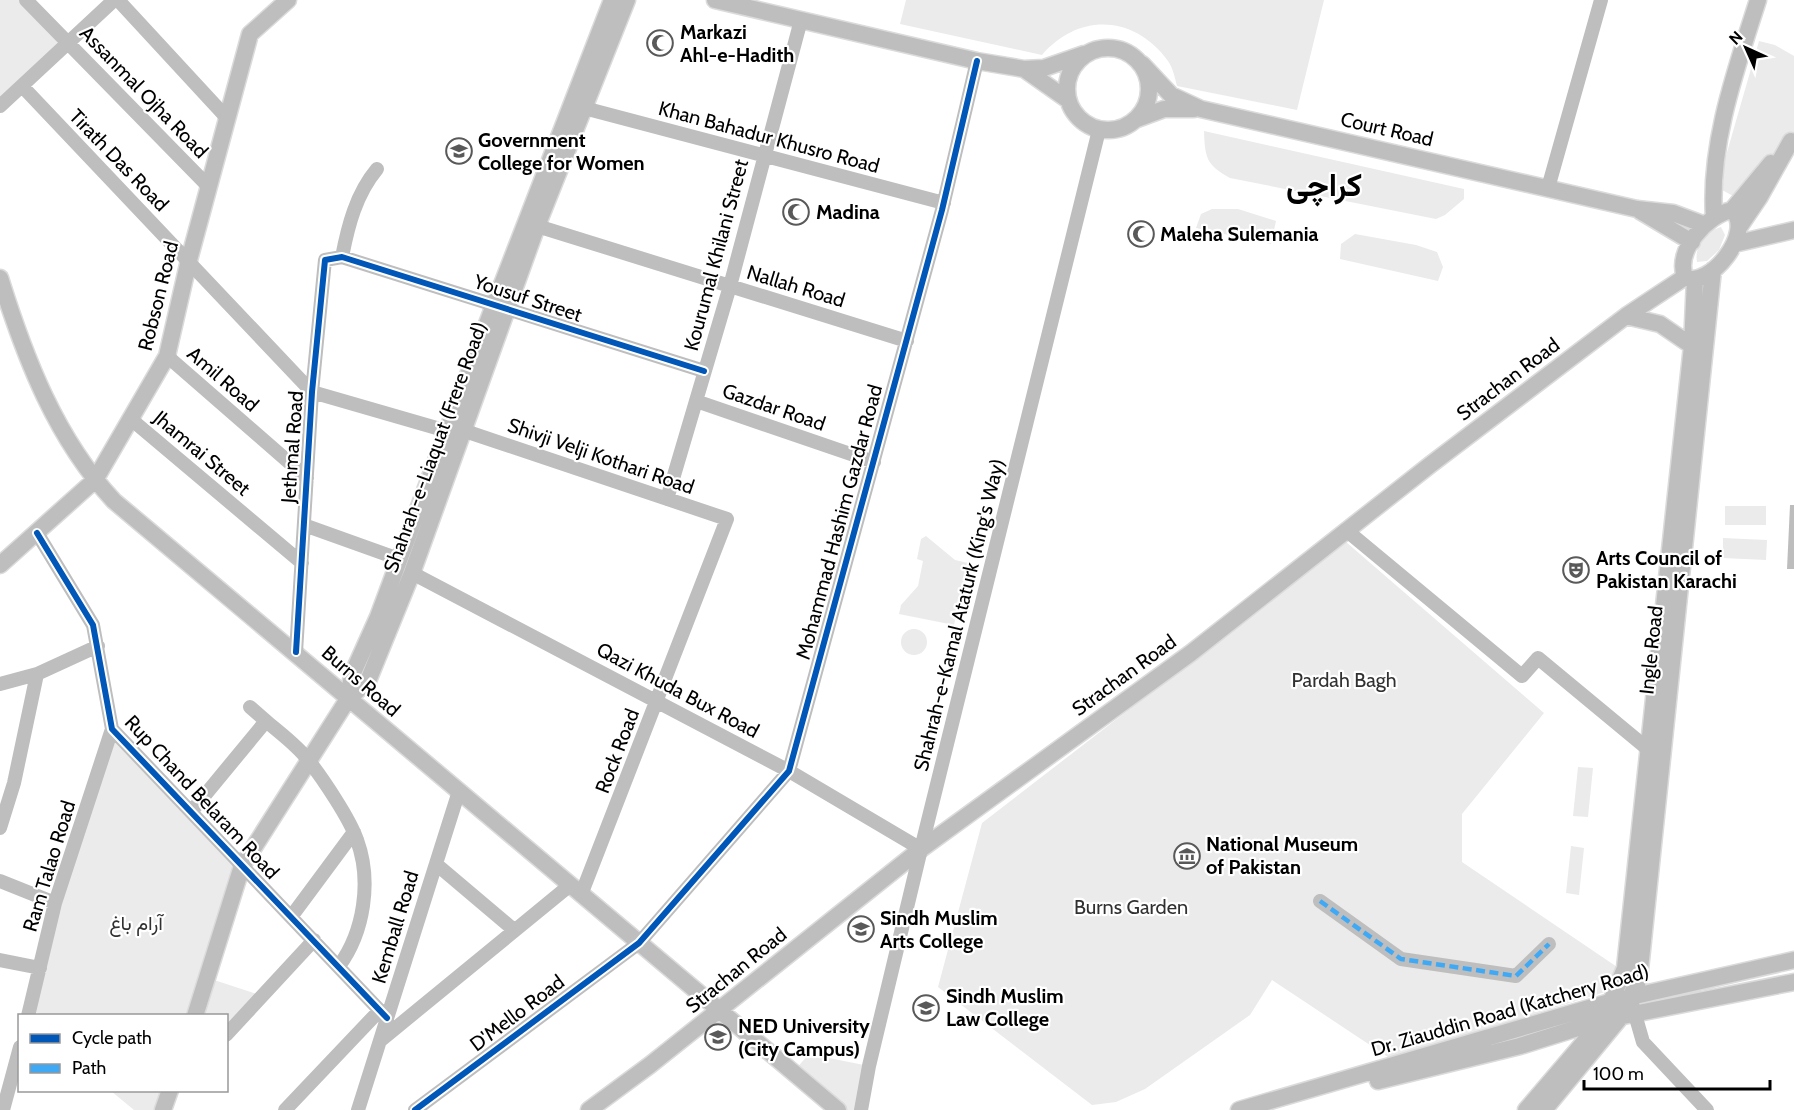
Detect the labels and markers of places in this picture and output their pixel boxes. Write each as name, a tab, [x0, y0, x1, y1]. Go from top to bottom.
place label: Markazi Ahl-e-Hadith	[680, 20, 794, 67]
mosque icon: Markazi Ahl-e-Hadith	[645, 28, 675, 58]
place label: Government College for Women	[478, 128, 645, 175]
school or university icon: Government College for Women	[444, 136, 474, 166]
mosque icon: Madina	[781, 197, 811, 227]
place label: Madina	[816, 200, 880, 224]
mosque icon: Maleha Sulemania	[1126, 219, 1156, 249]
place label: Maleha Sulemania	[1160, 222, 1319, 246]
place label: Arts Council of Pakistan Karachi	[1596, 546, 1737, 593]
theatre icon: Arts Council of Pakistan Karachi	[1561, 555, 1591, 585]
place label: National Museum of Pakistan	[1206, 832, 1358, 879]
museum icon: National Museum of Pakistan	[1172, 841, 1202, 871]
place label: Sindh Muslim Arts College	[880, 906, 998, 953]
school or university icon: Sindh Muslim Arts College	[846, 914, 876, 944]
place label: Sindh Muslim Law College	[946, 984, 1064, 1031]
school or university icon: Sindh Muslim Law College	[911, 993, 941, 1023]
place label: NED University (City Campus)	[738, 1014, 870, 1061]
school or university icon: NED University (City Campus)	[703, 1022, 733, 1052]

